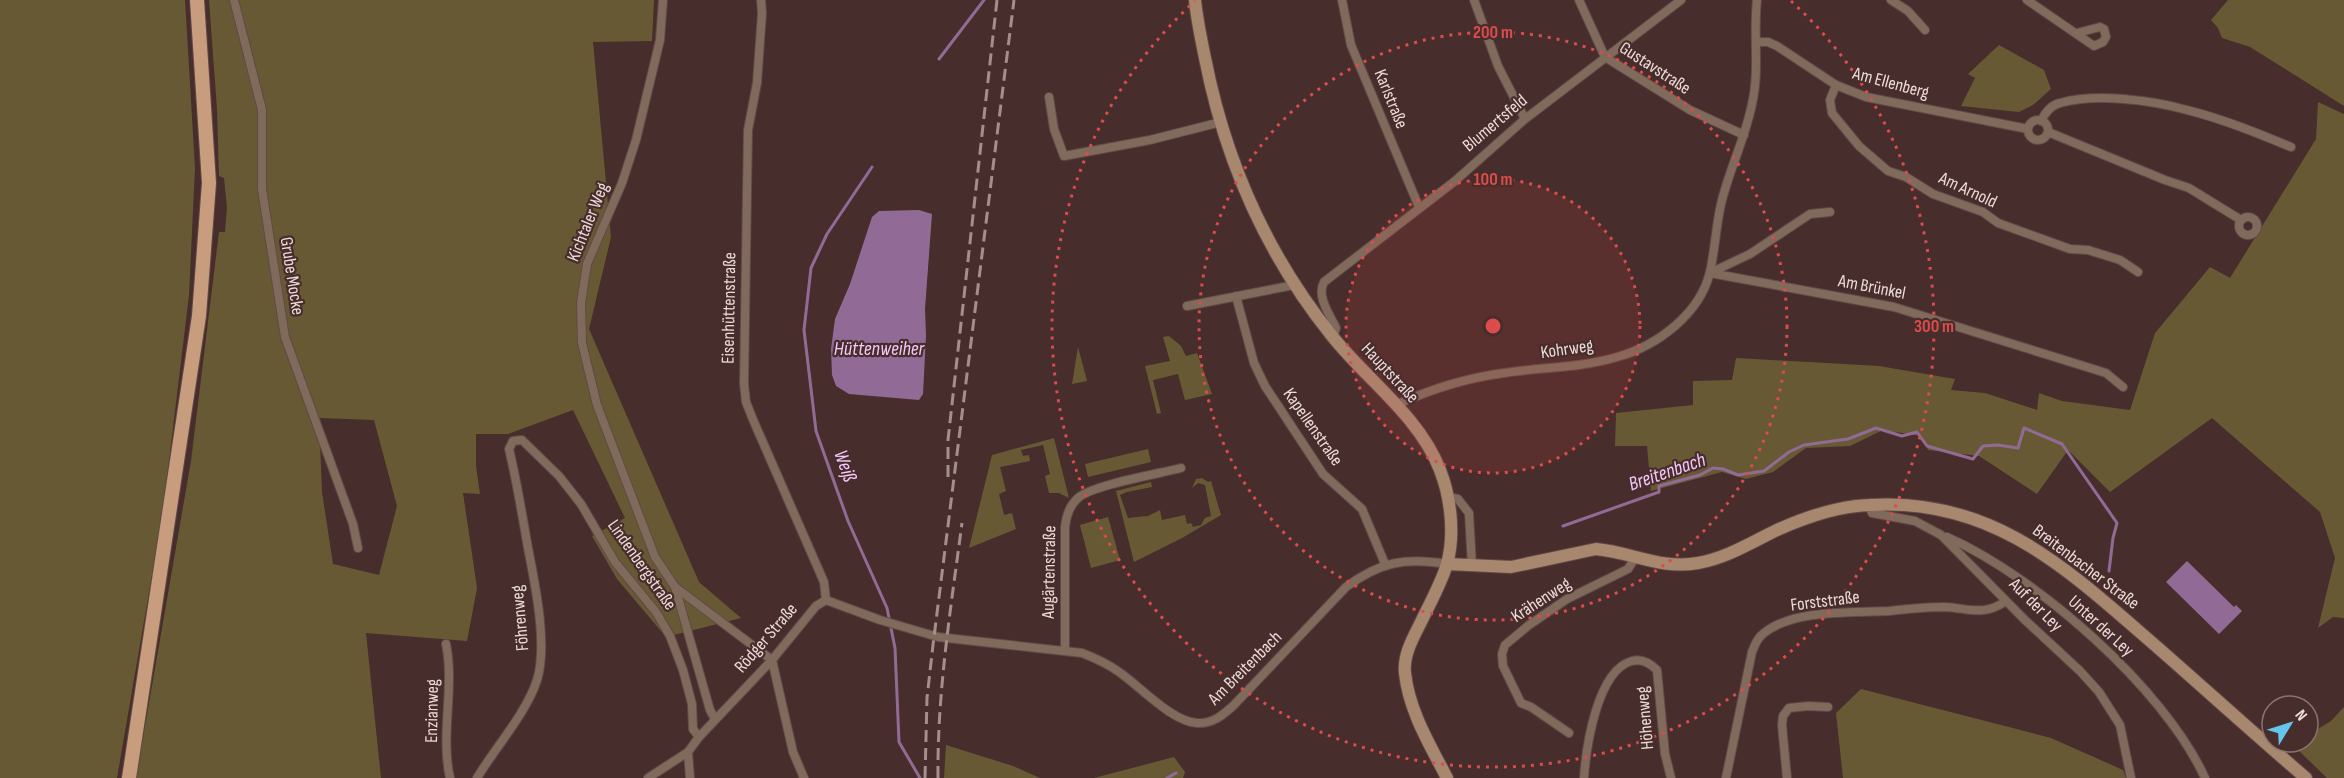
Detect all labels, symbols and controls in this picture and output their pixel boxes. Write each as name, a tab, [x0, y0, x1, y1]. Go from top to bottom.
text: 200 m	[1473, 22, 1513, 43]
street label: Gustavstraße	[1615, 37, 1695, 99]
street label: Am Ellenberg	[1850, 62, 1931, 103]
street label: Karlstraße	[1370, 66, 1412, 132]
street label: Blumertsfeld	[1458, 90, 1532, 156]
street label: Am Arnold	[1935, 167, 2000, 213]
text: 100 m	[1474, 169, 1513, 190]
street label: Kichtaler Weg	[563, 179, 613, 265]
street label: Grube Mocke	[275, 236, 309, 316]
street label: Eisenhüttenstraße	[718, 252, 740, 364]
street label: Am Brünkel	[1836, 270, 1907, 304]
centre of rings	[1483, 316, 1503, 336]
text: 300 m	[1914, 316, 1954, 337]
street label: Kohrweg	[1539, 335, 1595, 363]
water label: Hüttenweiher	[834, 337, 926, 361]
street label: Hauptstraße	[1357, 338, 1423, 408]
street label: Kapellenstraße	[1279, 384, 1347, 470]
water label: Weiß	[828, 447, 862, 485]
water label: Breitenbach	[1625, 448, 1709, 496]
street label: Lindenbergstraße	[603, 516, 681, 614]
street label: Breitenbacher Straße	[2029, 520, 2143, 614]
street label: Augärtenstraße	[1038, 525, 1060, 620]
street label: Krähenweg	[1507, 573, 1575, 627]
street label: Auf der Ley	[2004, 573, 2067, 636]
street label: Föhrenweg	[507, 584, 533, 652]
street label: Forststraße	[1789, 586, 1861, 616]
street label: Unter der Ley	[2064, 591, 2138, 661]
street label: Rödger Straße	[730, 599, 802, 677]
street label: Am Breitenbach	[1203, 627, 1286, 710]
street label: Enzianweg	[421, 679, 443, 743]
street label: Höhenweg	[1632, 685, 1658, 751]
north arrow	[2260, 694, 2320, 754]
text: N	[2291, 706, 2311, 725]

